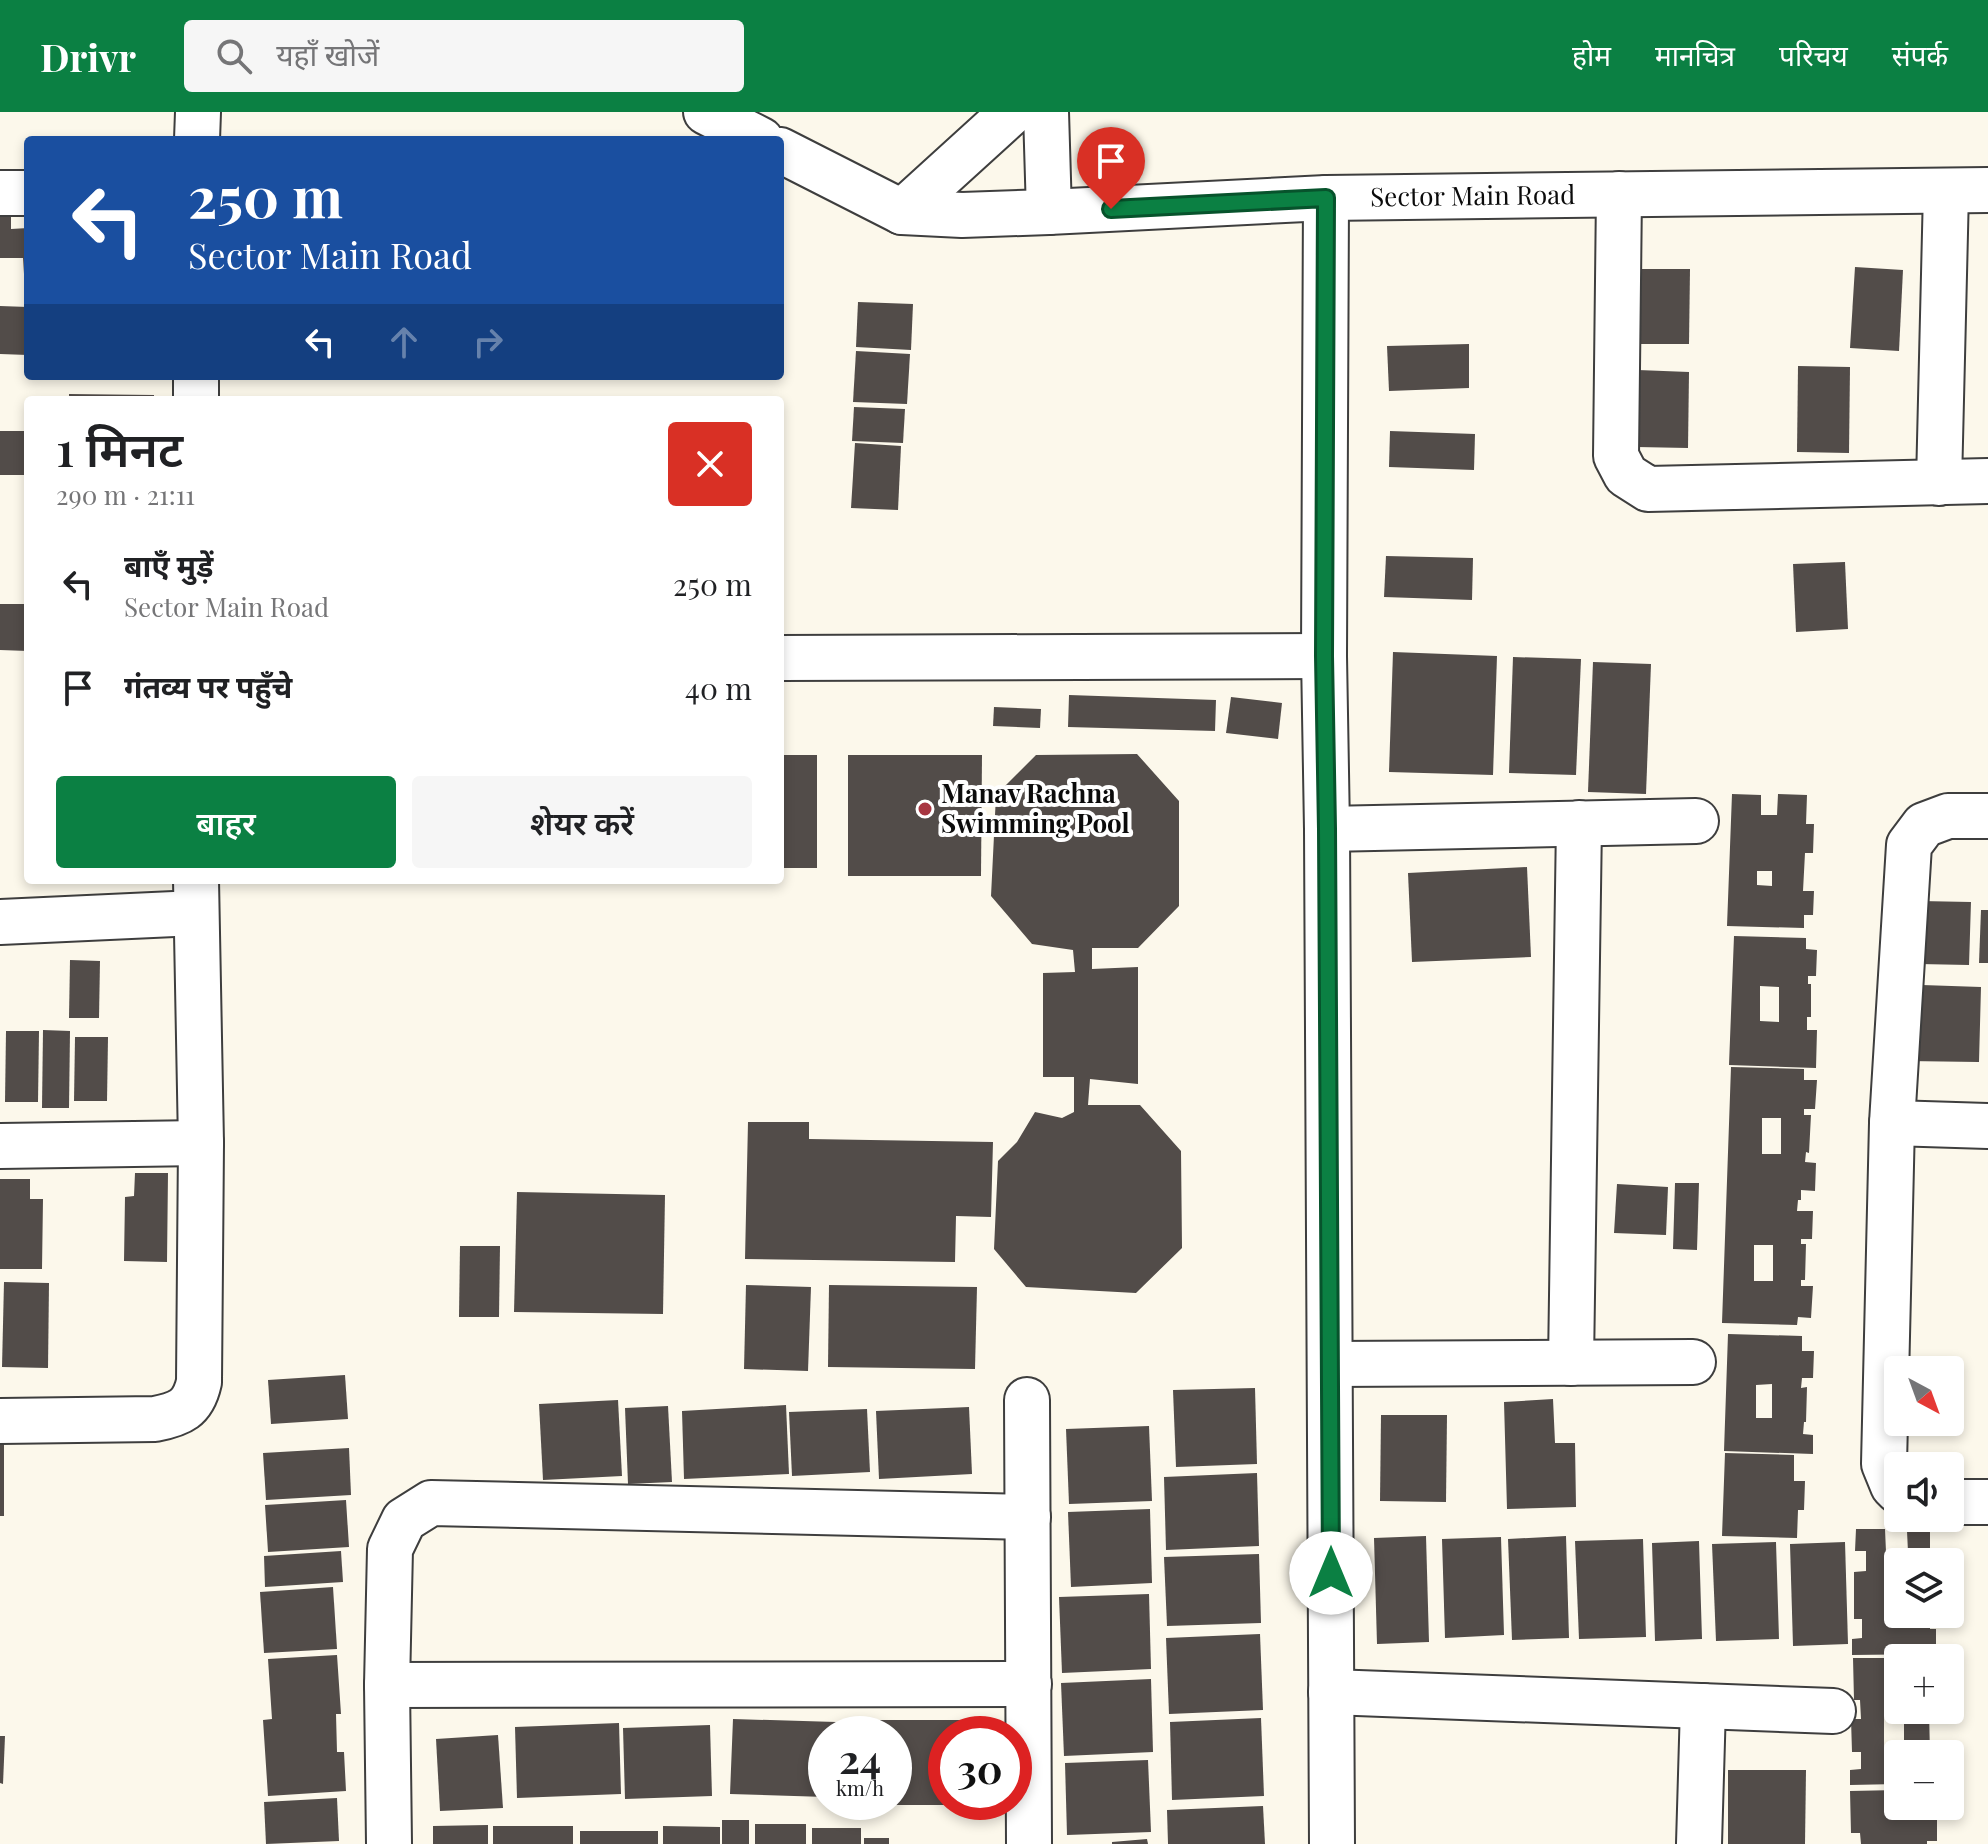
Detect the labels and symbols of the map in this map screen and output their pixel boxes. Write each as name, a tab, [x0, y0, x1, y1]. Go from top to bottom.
pin	[1077, 127, 1145, 209]
street label: Sector Main Road	[1370, 176, 1575, 213]
place label: Manav Rachna Swimming Pool	[941, 775, 1130, 840]
marker: Manav Rachna Swimming Pool	[916, 800, 934, 818]
north arrow	[1884, 1356, 1964, 1436]
position arrow	[1289, 1531, 1373, 1615]
speed limit sign: 30	[928, 1716, 1032, 1820]

